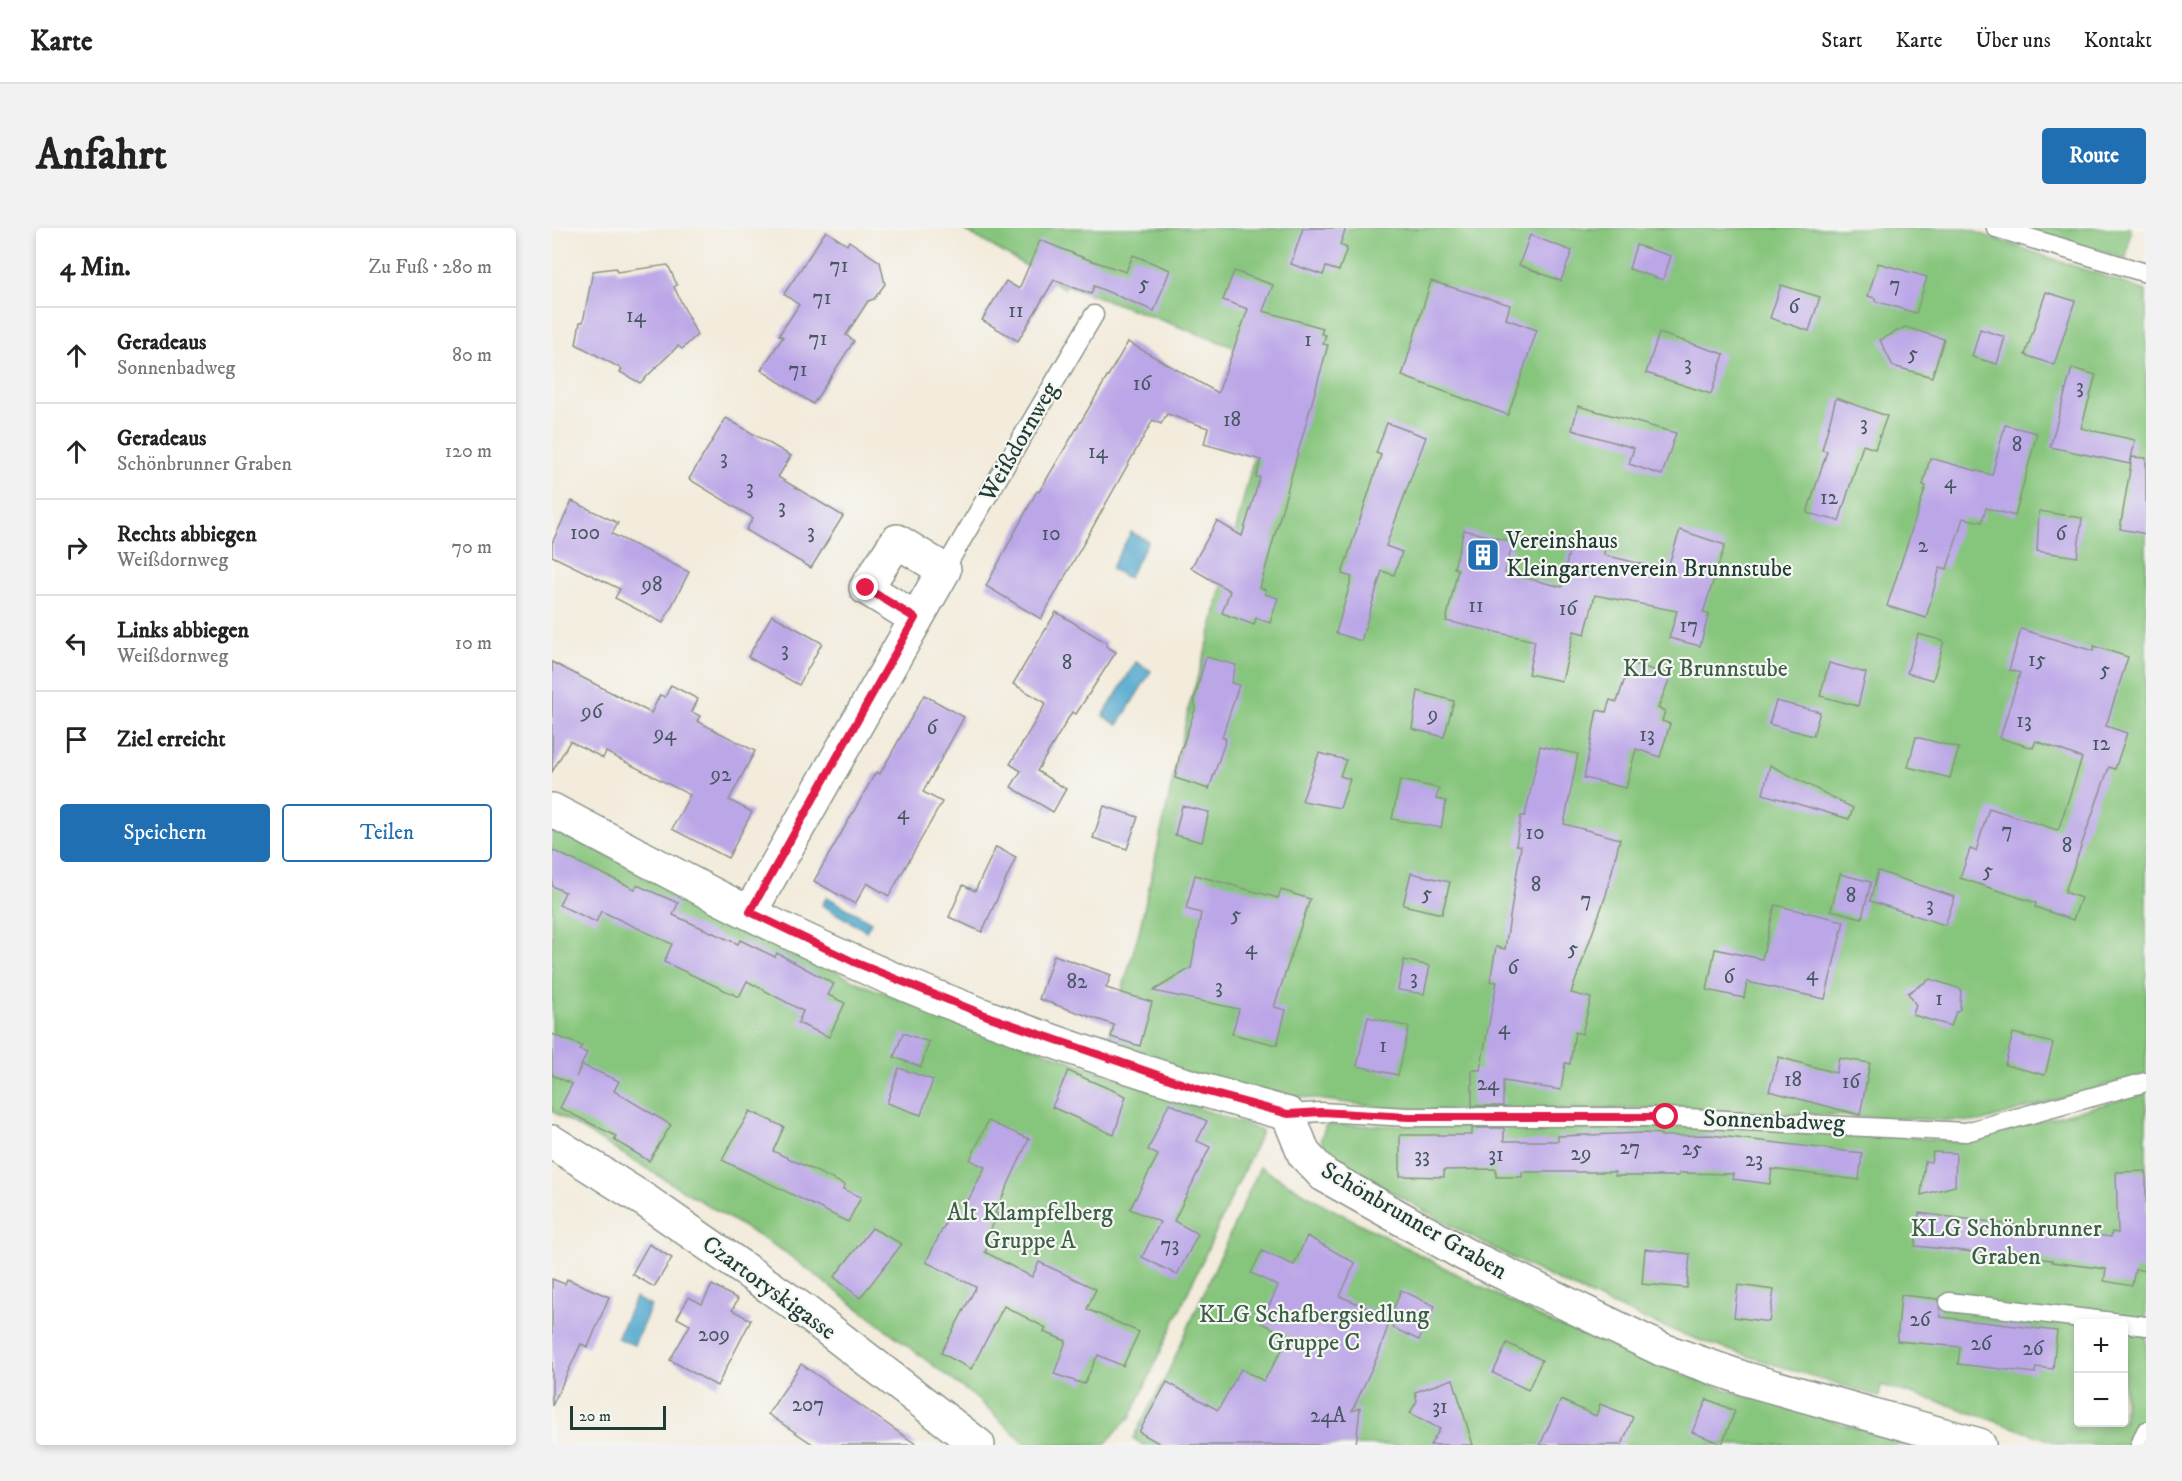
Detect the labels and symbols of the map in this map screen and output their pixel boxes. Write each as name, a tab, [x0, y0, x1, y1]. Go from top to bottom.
house number: 71	[830, 253, 848, 279]
house number: 5	[1139, 271, 1149, 297]
house number: 7	[1889, 272, 1901, 298]
house number: 71	[813, 285, 831, 311]
house number: 6	[1789, 294, 1801, 320]
house number: 11	[1008, 298, 1024, 324]
house number: 14	[626, 303, 647, 329]
house number: 71	[809, 326, 827, 352]
house number: 1	[1304, 327, 1312, 353]
house number: 5	[1908, 341, 1918, 367]
house number: 3	[1684, 351, 1692, 377]
house number: 71	[789, 357, 807, 383]
house number: 16	[1133, 371, 1152, 397]
house number: 3	[2076, 374, 2084, 400]
street label: Weißdornweg	[972, 376, 1065, 508]
house number: 18	[1223, 407, 1241, 433]
house number: 3	[1860, 411, 1868, 437]
house number: 8	[2012, 432, 2022, 458]
house number: 14	[1088, 439, 1109, 465]
house number: 3	[720, 445, 728, 471]
house number: 4	[1944, 469, 1957, 495]
house number: 3	[746, 475, 754, 501]
house number: 12	[1820, 485, 1839, 511]
house number: 3	[778, 494, 786, 520]
house number: 3	[807, 519, 815, 545]
house number: 100	[570, 520, 600, 546]
house number: 10	[1042, 521, 1060, 547]
house number: 6	[2056, 521, 2068, 547]
place label: Vereinshaus Kleingartenverein Brunnstube	[1505, 526, 1792, 584]
house number: 2	[1918, 533, 1929, 559]
building icon: Vereinshaus Kleingartenverein Brunnstube	[1465, 537, 1501, 573]
house number: 98	[641, 572, 663, 598]
route end	[852, 574, 878, 600]
house number: 11	[1468, 593, 1484, 619]
house number: 16	[1559, 596, 1578, 622]
house number: 17	[1680, 613, 1698, 639]
house number: 3	[781, 637, 789, 663]
house number: 15	[2028, 647, 2046, 673]
house number: 8	[1062, 650, 1072, 676]
park label: KLG Brunnstube	[1622, 654, 1788, 684]
house number: 5	[2100, 657, 2110, 683]
house number: 96	[580, 699, 604, 725]
house number: 9	[1427, 702, 1438, 728]
house number: 13	[2016, 708, 2032, 734]
house number: 6	[927, 715, 939, 741]
house number: 94	[653, 721, 677, 747]
house number: 13	[1639, 722, 1655, 748]
house number: 12	[2092, 731, 2111, 757]
house number: 92	[710, 762, 732, 788]
house number: 4	[897, 800, 910, 826]
house number: 7	[2001, 818, 2013, 844]
house number: 10	[1526, 820, 1544, 846]
house number: 8	[2062, 833, 2072, 859]
house number: 5	[1983, 858, 1993, 884]
house number: 8	[1531, 872, 1541, 898]
house number: 5	[1422, 881, 1432, 907]
house number: 8	[1846, 883, 1856, 909]
house number: 7	[1580, 887, 1592, 913]
house number: 3	[1926, 892, 1934, 918]
house number: 5	[1231, 902, 1241, 928]
house number: 4	[1245, 935, 1258, 961]
house number: 5	[1568, 936, 1578, 962]
house number: 6	[1508, 955, 1520, 981]
house number: 4	[1806, 961, 1819, 987]
house number: 6	[1724, 964, 1736, 990]
house number: 3	[1410, 965, 1418, 991]
house number: 82	[1067, 969, 1088, 995]
house number: 3	[1215, 974, 1223, 1000]
house number: 1	[1935, 986, 1943, 1012]
house number: 4	[1498, 1015, 1511, 1041]
house number: 1	[1379, 1033, 1387, 1059]
house number: 18	[1784, 1067, 1802, 1093]
house number: 16	[1842, 1069, 1861, 1095]
house number: 24	[1477, 1071, 1500, 1097]
route start	[1652, 1103, 1678, 1129]
street label: Sonnenbadweg	[1703, 1104, 1846, 1138]
house number: 27	[1620, 1135, 1640, 1161]
house number: 25	[1682, 1136, 1702, 1162]
house number: 29	[1571, 1141, 1591, 1167]
house number: 31	[1488, 1142, 1504, 1168]
house number: 33	[1414, 1143, 1430, 1169]
house number: 23	[1745, 1147, 1763, 1173]
street label: Schönbrunner Graben	[1316, 1156, 1513, 1287]
park label: Alt Klampfelberg Gruppe A	[947, 1198, 1113, 1256]
park label: KLG Schönbrunner Graben	[1910, 1214, 2102, 1272]
street label: Czartoryskigasse	[696, 1229, 842, 1347]
house number: 73	[1161, 1232, 1179, 1258]
park label: KLG Schafbergsiedlung Gruppe C	[1199, 1300, 1429, 1358]
house number: 26	[1909, 1307, 1932, 1333]
house number: 209	[698, 1322, 730, 1348]
house number: 26	[1970, 1331, 1993, 1357]
house number: 26	[2022, 1336, 2045, 1362]
house number: 207	[792, 1392, 824, 1418]
house number: 31	[1432, 1394, 1448, 1420]
scale bar	[570, 1403, 666, 1430]
house number: 24A	[1310, 1403, 1347, 1429]

